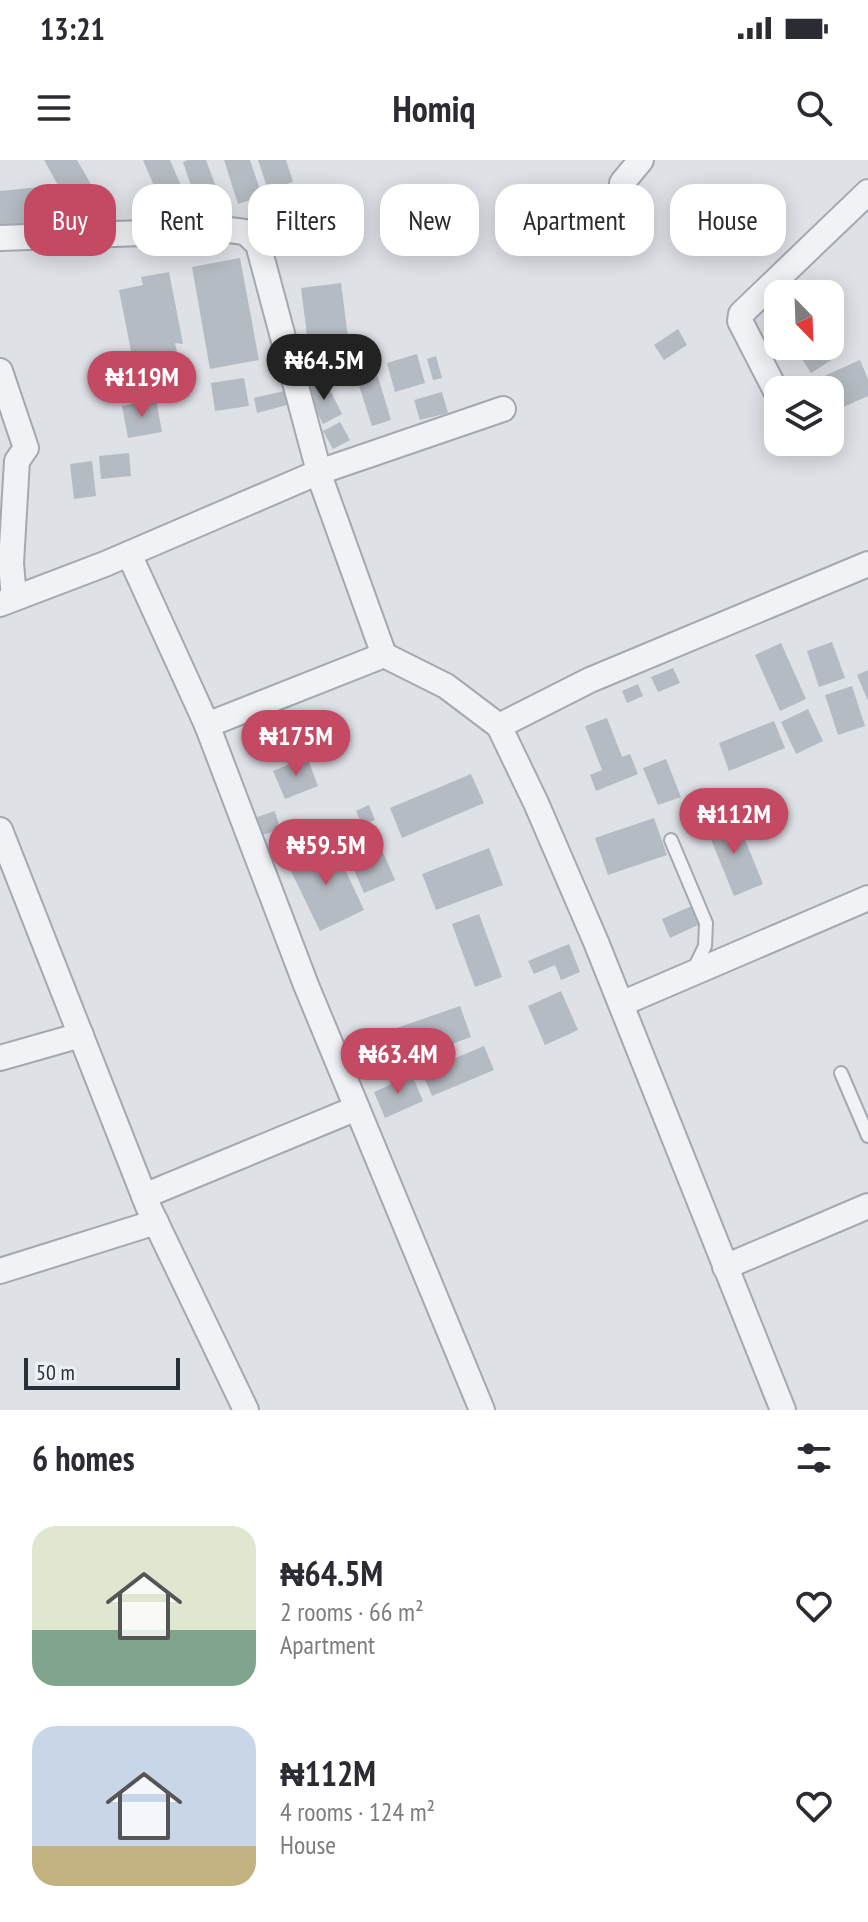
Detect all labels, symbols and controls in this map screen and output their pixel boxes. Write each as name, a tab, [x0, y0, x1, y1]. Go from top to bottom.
text: 13:21	[40, 9, 105, 48]
text: Homiq	[392, 85, 476, 132]
icon: menu	[32, 86, 76, 130]
icon: search	[792, 86, 836, 130]
chip: Buy	[24, 184, 116, 256]
chip: Rent	[132, 184, 232, 256]
chip: Filters	[248, 184, 364, 256]
chip: New	[380, 184, 479, 256]
chip: Apartment	[495, 184, 654, 256]
chip: House	[670, 184, 786, 256]
north arrow	[764, 280, 844, 360]
map controls	[764, 280, 844, 456]
pin: ₦64.5M	[259, 334, 389, 402]
text: ₦64.5M	[285, 343, 363, 376]
pin: ₦119M	[86, 351, 198, 419]
text: ₦119M	[105, 360, 179, 393]
button: layers	[764, 376, 844, 456]
pin: ₦175M	[240, 710, 352, 778]
text: ₦175M	[259, 719, 333, 752]
pin: ₦112M	[678, 788, 790, 856]
text: ₦112M	[697, 797, 771, 830]
pin: ₦59.5M	[261, 819, 391, 887]
text: ₦59.5M	[287, 828, 365, 861]
pin: ₦63.4M	[333, 1028, 463, 1096]
text: ₦63.4M	[359, 1037, 437, 1070]
scale bar	[24, 1354, 180, 1390]
text: 50 m	[36, 1358, 75, 1386]
text: 6 homes	[32, 1436, 135, 1480]
icon: filters	[792, 1436, 836, 1480]
text: ₦64.5M	[280, 1551, 383, 1595]
icon: home	[96, 1558, 192, 1654]
icon: heart	[792, 1584, 836, 1628]
text: 2 rooms · 66 m²	[280, 1595, 424, 1628]
text: Apartment	[280, 1628, 375, 1661]
text: ₦112M	[280, 1751, 376, 1795]
icon: home	[96, 1758, 192, 1854]
icon: heart	[792, 1784, 836, 1828]
text: 4 rooms · 124 m²	[280, 1795, 435, 1828]
text: House	[280, 1828, 336, 1861]

